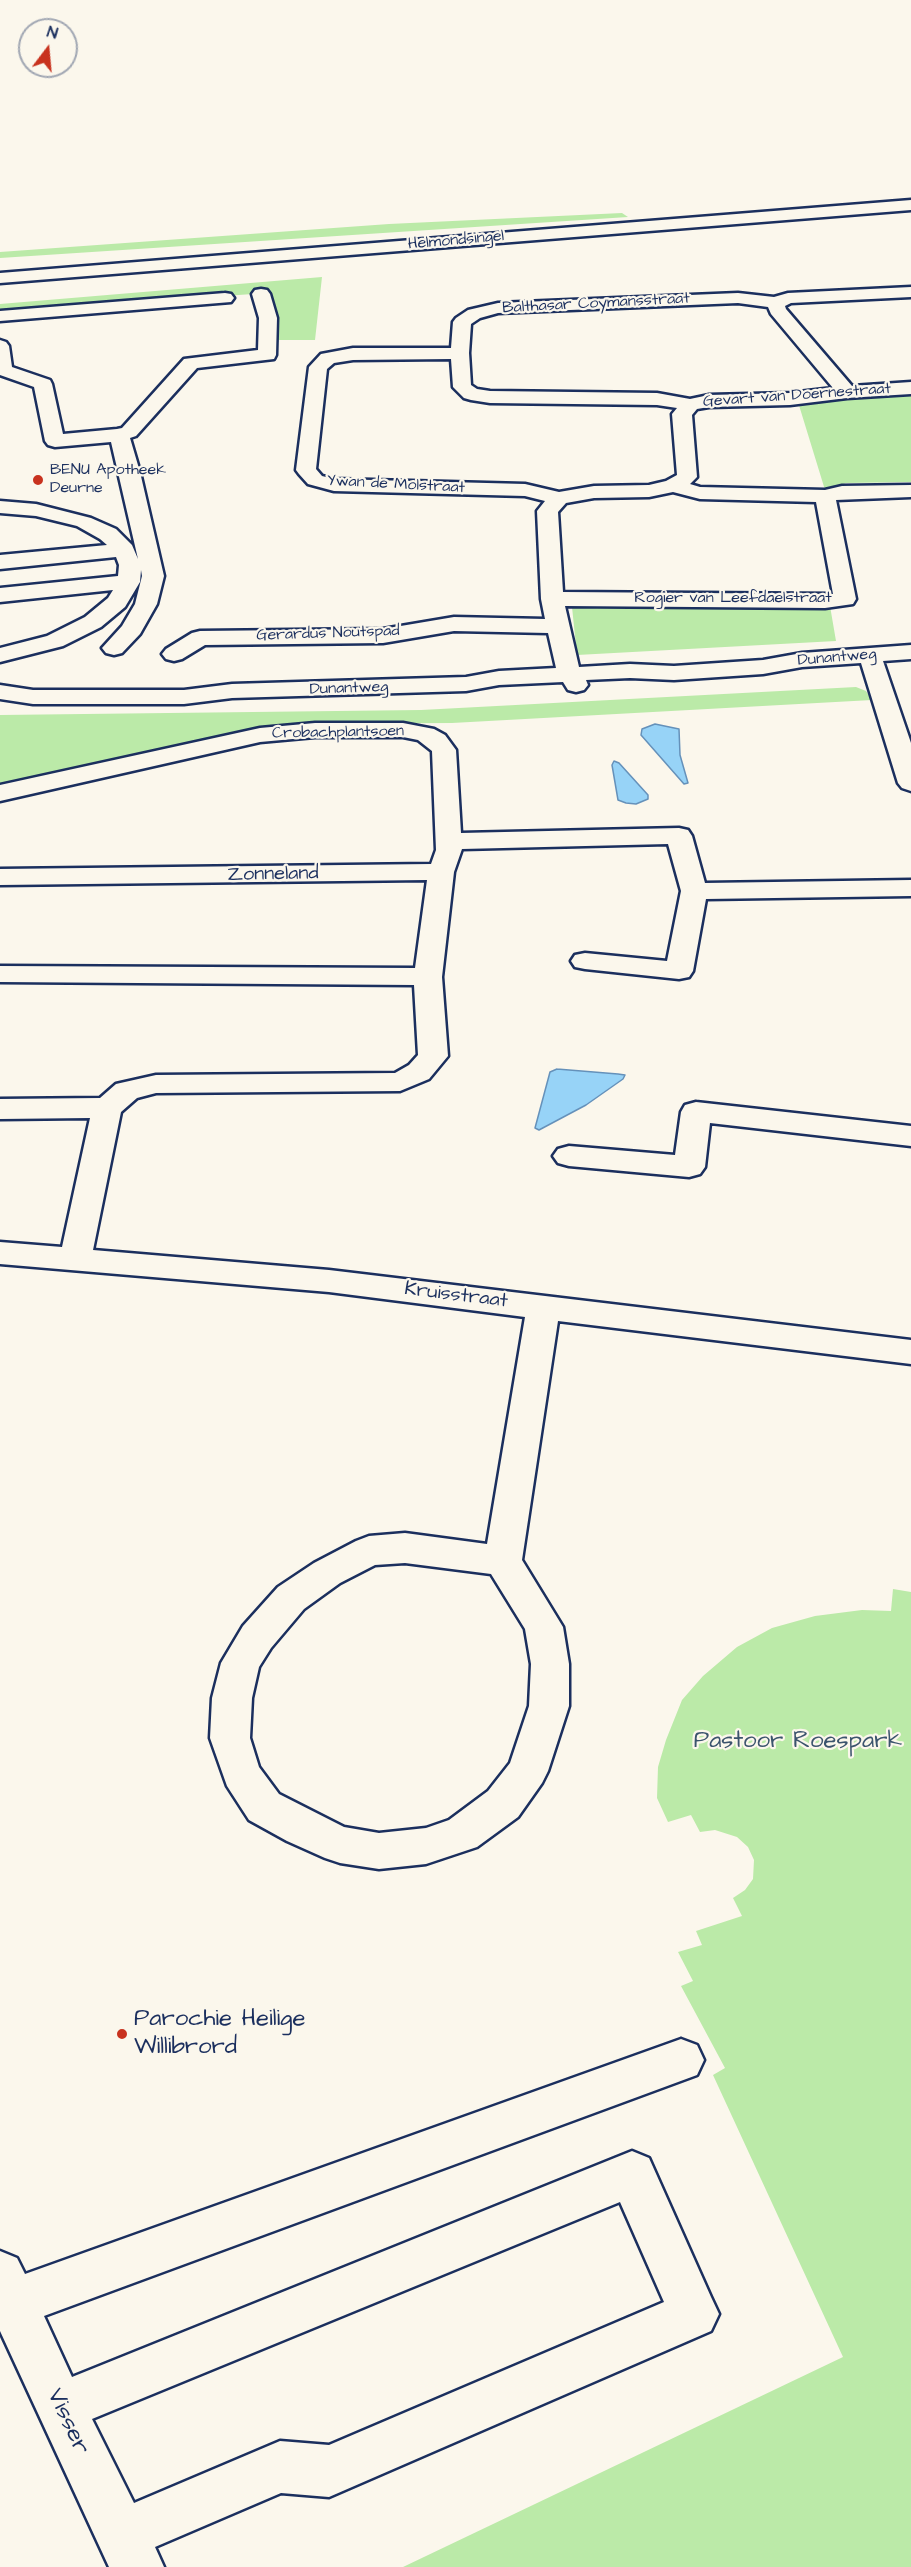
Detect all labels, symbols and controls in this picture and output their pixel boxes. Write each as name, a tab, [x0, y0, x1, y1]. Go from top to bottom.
north arrow	[18, 18, 78, 78]
text: N	[45, 21, 60, 45]
street label: Helmondsingel	[407, 227, 505, 255]
street label: Balthasar Coymansstraat	[502, 289, 690, 319]
street label: Gevart van Doernestraat	[702, 380, 892, 412]
place label: BENU Apotheek Deurne	[50, 461, 166, 499]
street label: Ywan de Molstraat	[327, 472, 465, 498]
marker: BENU Apotheek Deurne	[31, 473, 45, 487]
street label: Rogier van Leefdaelstraat	[634, 589, 832, 609]
street label: Gerardus Noutspad	[256, 622, 400, 646]
street label: Dunantweg	[797, 645, 877, 671]
street label: Dunantweg	[309, 678, 389, 700]
street label: Crobachplantsoen	[272, 722, 404, 744]
street label: Zonneland	[227, 862, 319, 888]
street label: Kruisstraat	[403, 1278, 509, 1314]
park label: Pastoor Roespark	[694, 1728, 902, 1756]
place label: Parochie Heilige Willibrord	[134, 2006, 305, 2062]
marker: Parochie Heilige Willibrord	[115, 2027, 129, 2041]
street label: Visser	[39, 2385, 95, 2459]

